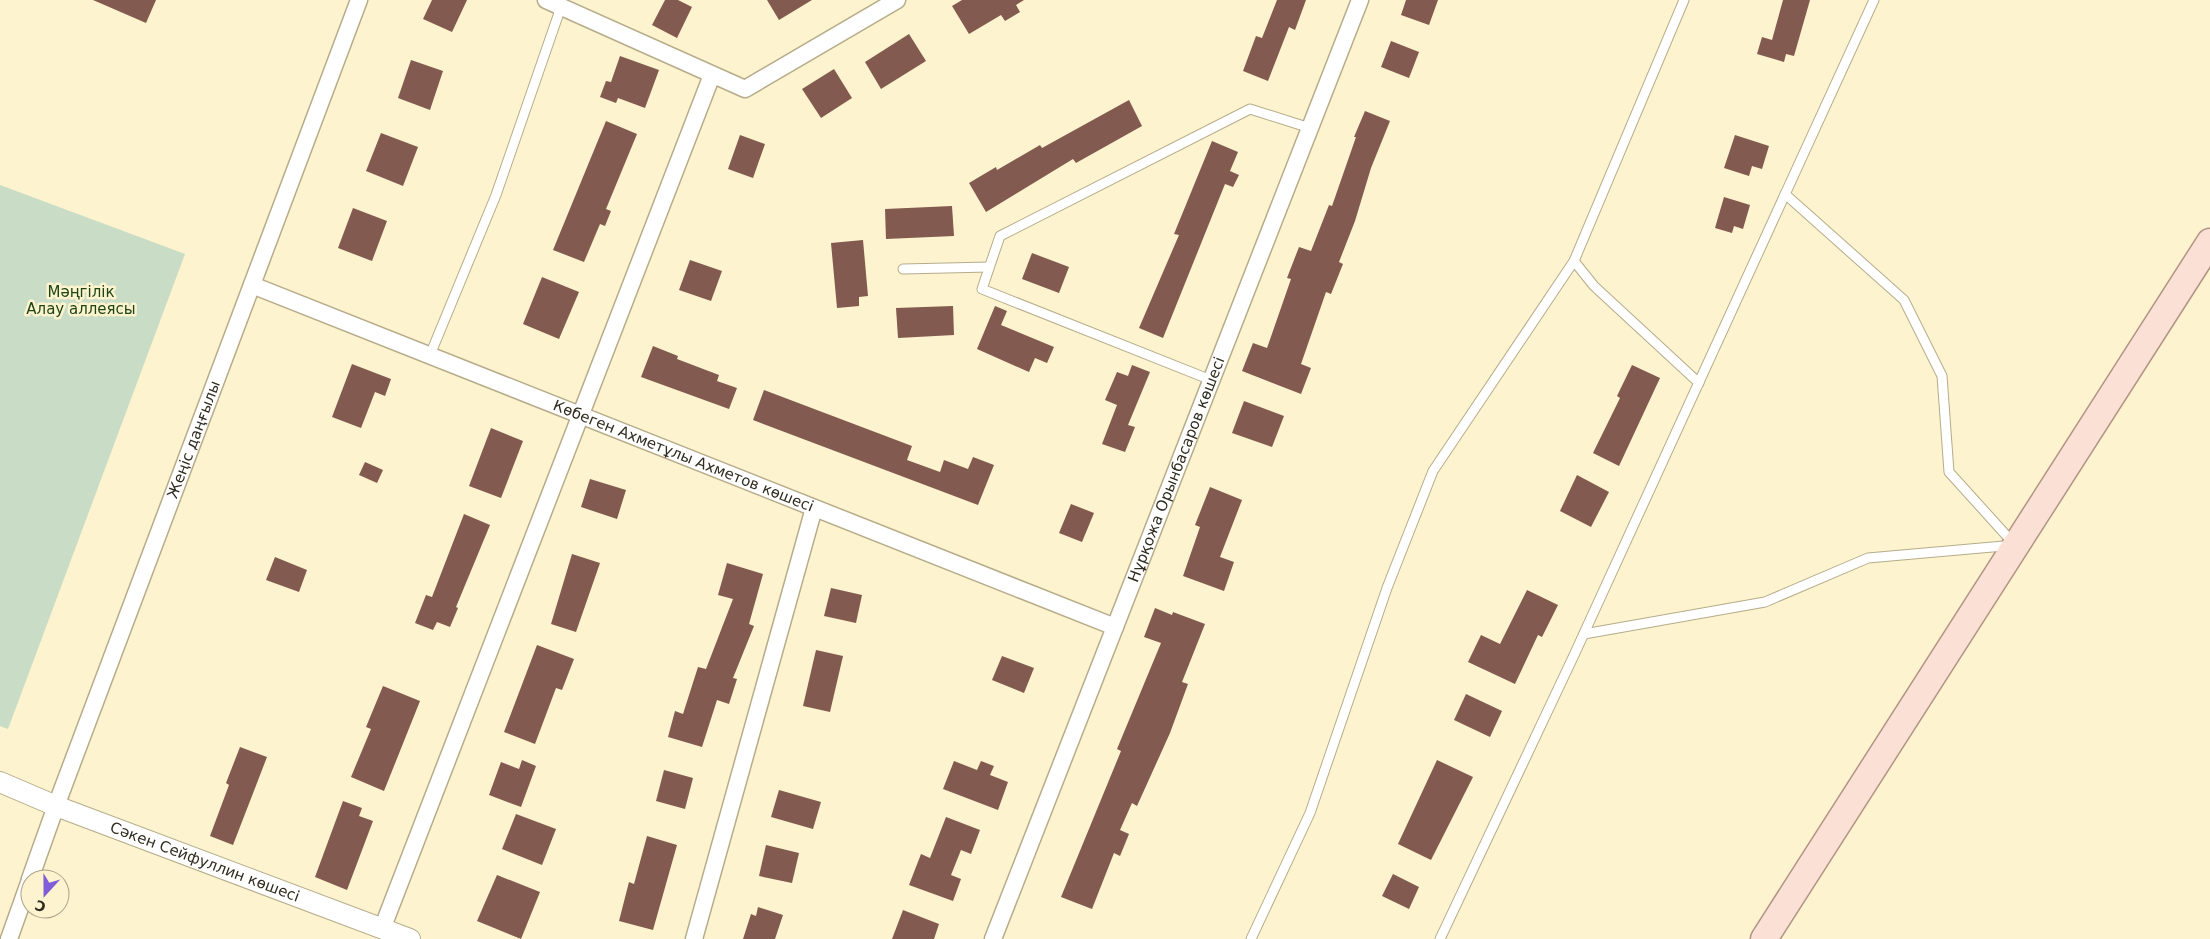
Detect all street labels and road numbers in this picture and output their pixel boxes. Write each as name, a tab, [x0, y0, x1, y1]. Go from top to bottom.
street label: Нұрқожа Орынбасаров көшесі	[1124, 354, 1229, 585]
street label: Жеңіс даңғылы	[163, 378, 224, 501]
street label: Көбеген Ахметұлы Ахметов көшесі	[551, 396, 816, 516]
street label: Сәкен Сейфуллин көшесі	[108, 818, 302, 906]

